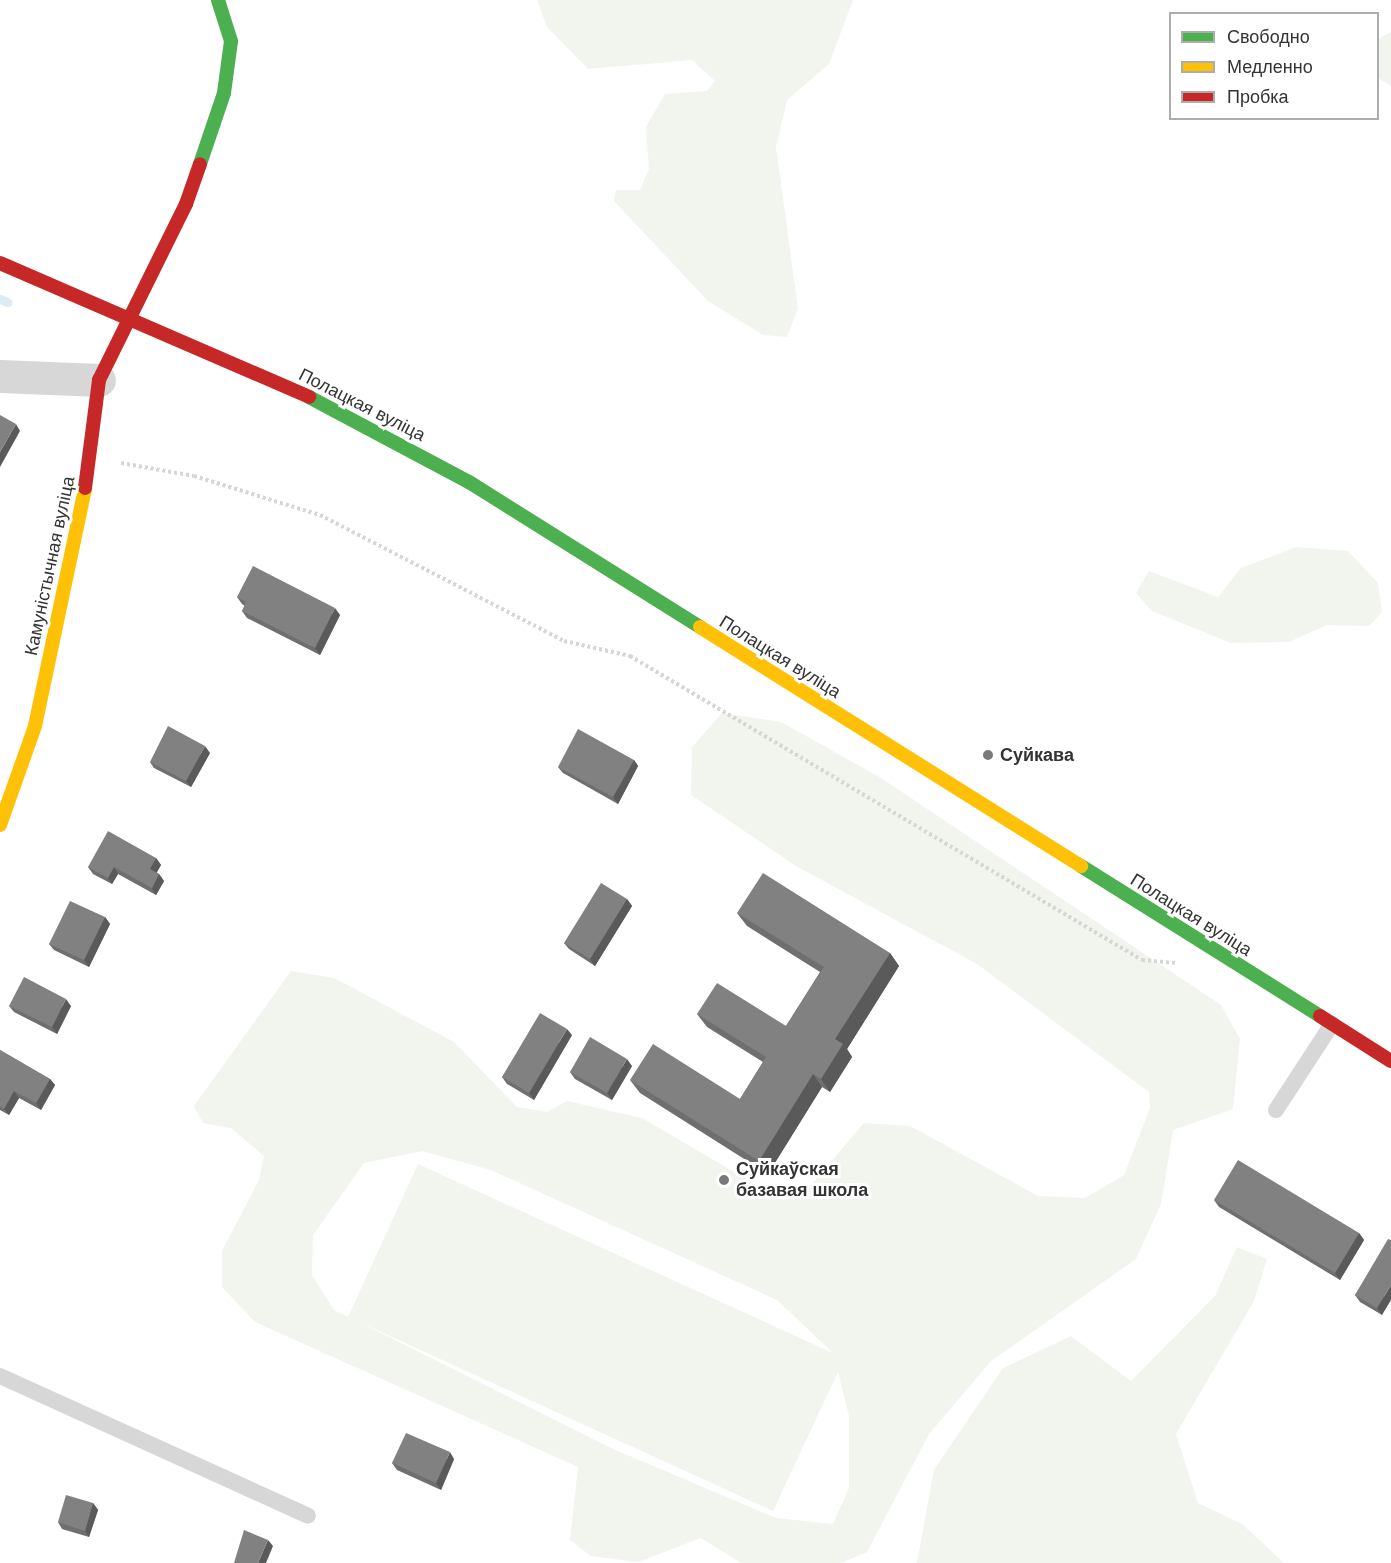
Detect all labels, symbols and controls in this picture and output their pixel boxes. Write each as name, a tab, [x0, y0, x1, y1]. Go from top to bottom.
legend	[1169, 12, 1379, 120]
text: Свободно	[1227, 27, 1310, 47]
text: Медленно	[1227, 57, 1313, 77]
text: Пробка	[1227, 87, 1289, 107]
street label: Полацкая вуліца	[295, 364, 429, 446]
street label: Камуністычная вуліца	[20, 474, 80, 658]
street label: Полацкая вуліца	[715, 611, 845, 703]
place label: Суйкава	[1000, 744, 1074, 766]
marker: Суйкава	[981, 748, 995, 762]
street label: Полацкая вуліца	[1126, 869, 1256, 961]
place label: Суйкаўская базавая школа	[736, 1159, 868, 1202]
marker: Суйкаўская базавая школа	[717, 1173, 731, 1187]

